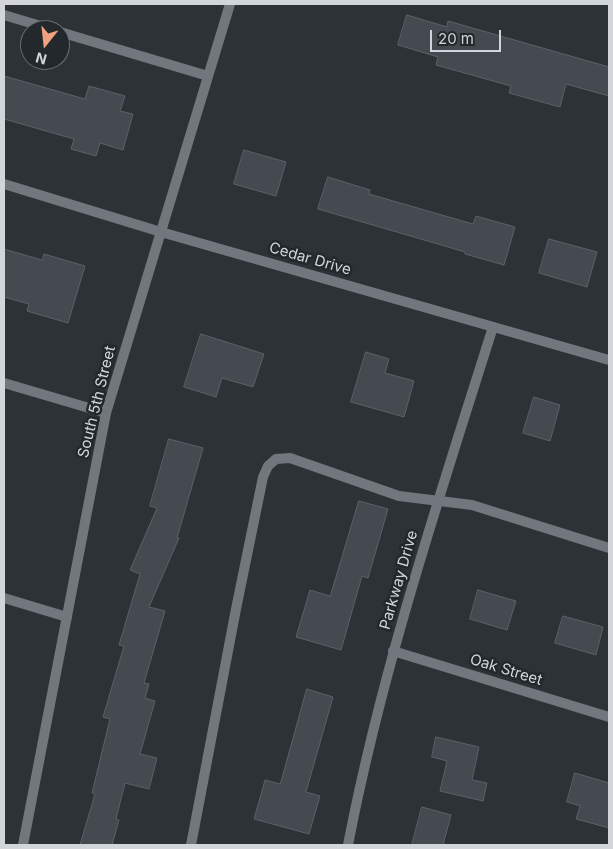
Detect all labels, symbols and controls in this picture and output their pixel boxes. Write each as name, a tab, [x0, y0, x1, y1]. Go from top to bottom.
north arrow	[20, 20, 70, 70]
scale bar	[433, 20, 504, 52]
text: 20 m	[438, 29, 474, 48]
text: N	[34, 49, 48, 69]
street label: Cedar Drive	[267, 239, 353, 279]
street label: South 5th Street	[74, 344, 120, 460]
street label: Parkway Drive	[376, 528, 422, 632]
street label: Oak Street	[468, 650, 544, 690]

